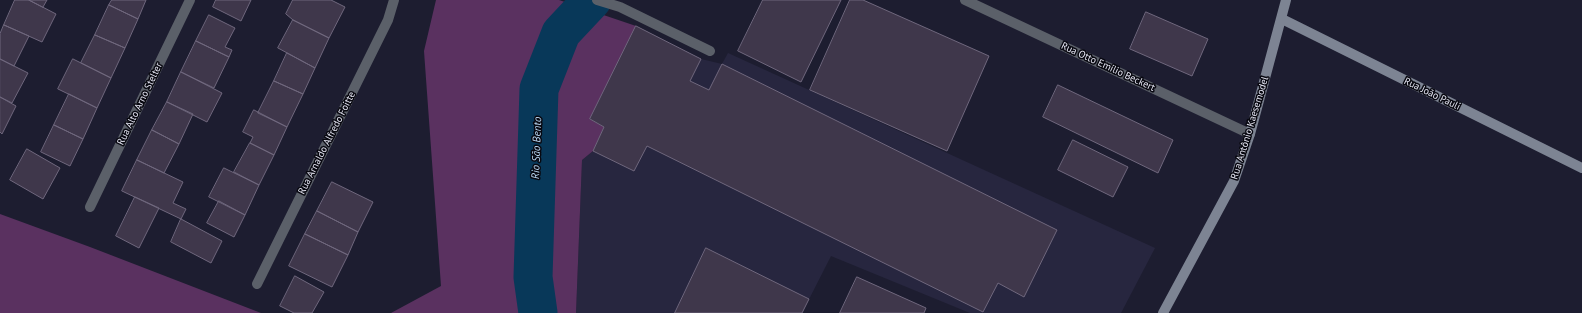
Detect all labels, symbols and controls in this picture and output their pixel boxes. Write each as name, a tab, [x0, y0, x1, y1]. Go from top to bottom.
street label: Rua Otto Emílio Beckert	[1059, 40, 1157, 94]
street label: Rua Alto Arno Stelter	[115, 61, 165, 147]
street label: Rua Antônio Kaesemodel	[1229, 75, 1271, 181]
street label: Rua João Pauli	[1402, 75, 1462, 113]
street label: Rua Arnaldo Alfredo Foitte	[296, 90, 358, 196]
water label: Rio São Bento	[529, 117, 545, 179]

